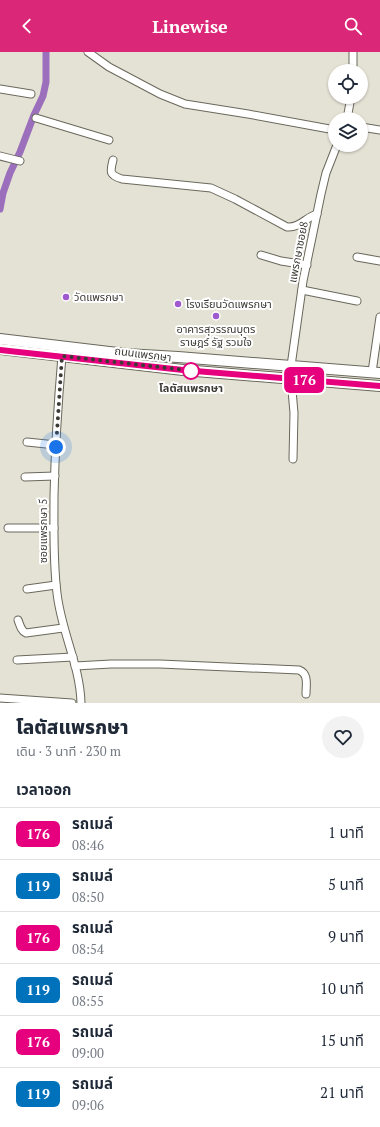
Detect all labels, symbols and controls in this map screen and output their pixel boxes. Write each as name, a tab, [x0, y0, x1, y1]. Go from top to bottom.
text: Linewise	[152, 14, 228, 38]
icon: back	[16, 15, 38, 37]
icon: search	[342, 15, 364, 37]
map controls	[328, 64, 368, 152]
button: locate	[328, 64, 368, 104]
button: layers	[328, 112, 368, 152]
street label: แพรกษาซอย8	[285, 220, 311, 284]
place label: วัดแพรกษา	[74, 290, 123, 304]
marker: วัดแพรกษา	[61, 292, 71, 302]
place label: โรงเรียนวัดแพรกษา	[186, 297, 272, 311]
marker: โรงเรียนวัดแพรกษา	[173, 299, 183, 309]
marker: อาคารสุวรรณบุตร ราษฎร์ รัฐ รวมใจ	[211, 311, 221, 321]
place label: อาคารสุวรรณบุตร ราษฎร์ รัฐ รวมใจ	[177, 322, 255, 349]
street label: ถนนแพรกษา	[114, 344, 172, 364]
marker: โลตัสแพรกษา	[182, 362, 200, 380]
line badge: 176	[281, 367, 327, 393]
text: 176	[292, 370, 316, 389]
place label: โลตัสแพรกษา	[159, 381, 223, 395]
your location	[46, 437, 66, 457]
street label: ซอยแพรกษา 5	[36, 499, 50, 563]
text: โลตัสแพรกษา	[16, 714, 128, 739]
button: heart	[322, 716, 364, 758]
text: เดิน · 3 นาที · 230 m	[16, 742, 121, 760]
text: เวลาออก	[16, 779, 71, 799]
text: รถเมล์	[72, 813, 113, 833]
text: 1 นาที	[328, 822, 364, 842]
text: 176	[26, 824, 50, 843]
text: 08:46	[72, 836, 104, 854]
text: รถเมล์	[72, 865, 113, 885]
text: 5 นาที	[328, 874, 364, 894]
text: 119	[26, 876, 50, 895]
text: 08:50	[72, 888, 104, 906]
text: รถเมล์	[72, 917, 113, 937]
text: 9 นาที	[328, 926, 364, 946]
text: 176	[26, 928, 50, 947]
text: 08:54	[72, 940, 104, 958]
text: รถเมล์	[72, 969, 113, 989]
text: 10 นาที	[320, 978, 364, 998]
text: 119	[26, 980, 50, 999]
text: 08:55	[72, 992, 104, 1010]
text: รถเมล์	[72, 1021, 113, 1041]
text: 15 นาที	[320, 1030, 364, 1050]
text: 176	[26, 1032, 50, 1051]
text: 09:00	[72, 1044, 104, 1062]
text: รถเมล์	[72, 1073, 113, 1093]
text: 21 นาที	[320, 1082, 364, 1102]
text: 119	[26, 1084, 50, 1103]
text: 09:06	[72, 1096, 104, 1114]

